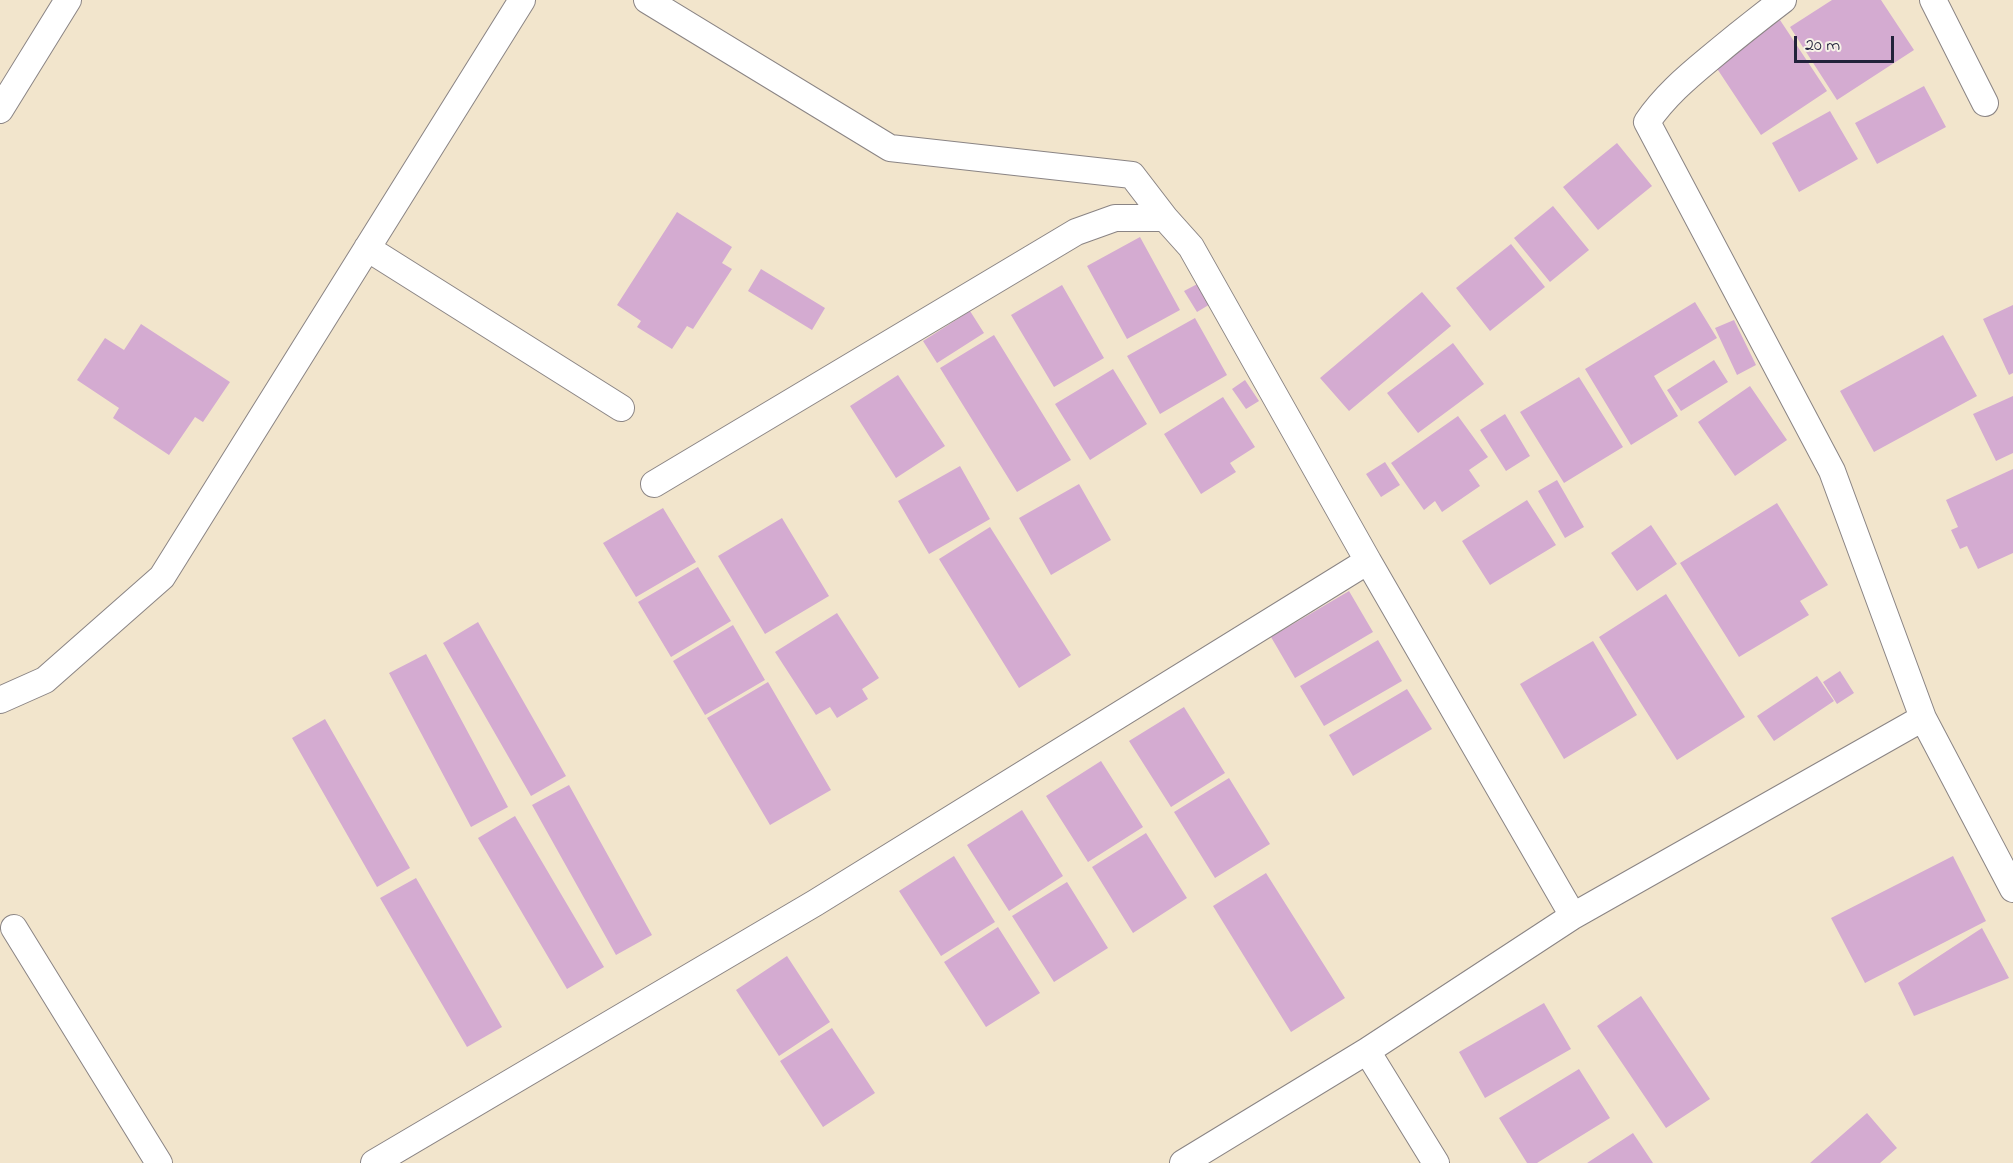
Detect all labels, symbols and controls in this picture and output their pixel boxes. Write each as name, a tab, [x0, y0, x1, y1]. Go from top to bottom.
scale bar	[1797, 24, 1898, 62]
text: 20 m	[1805, 33, 1840, 59]

